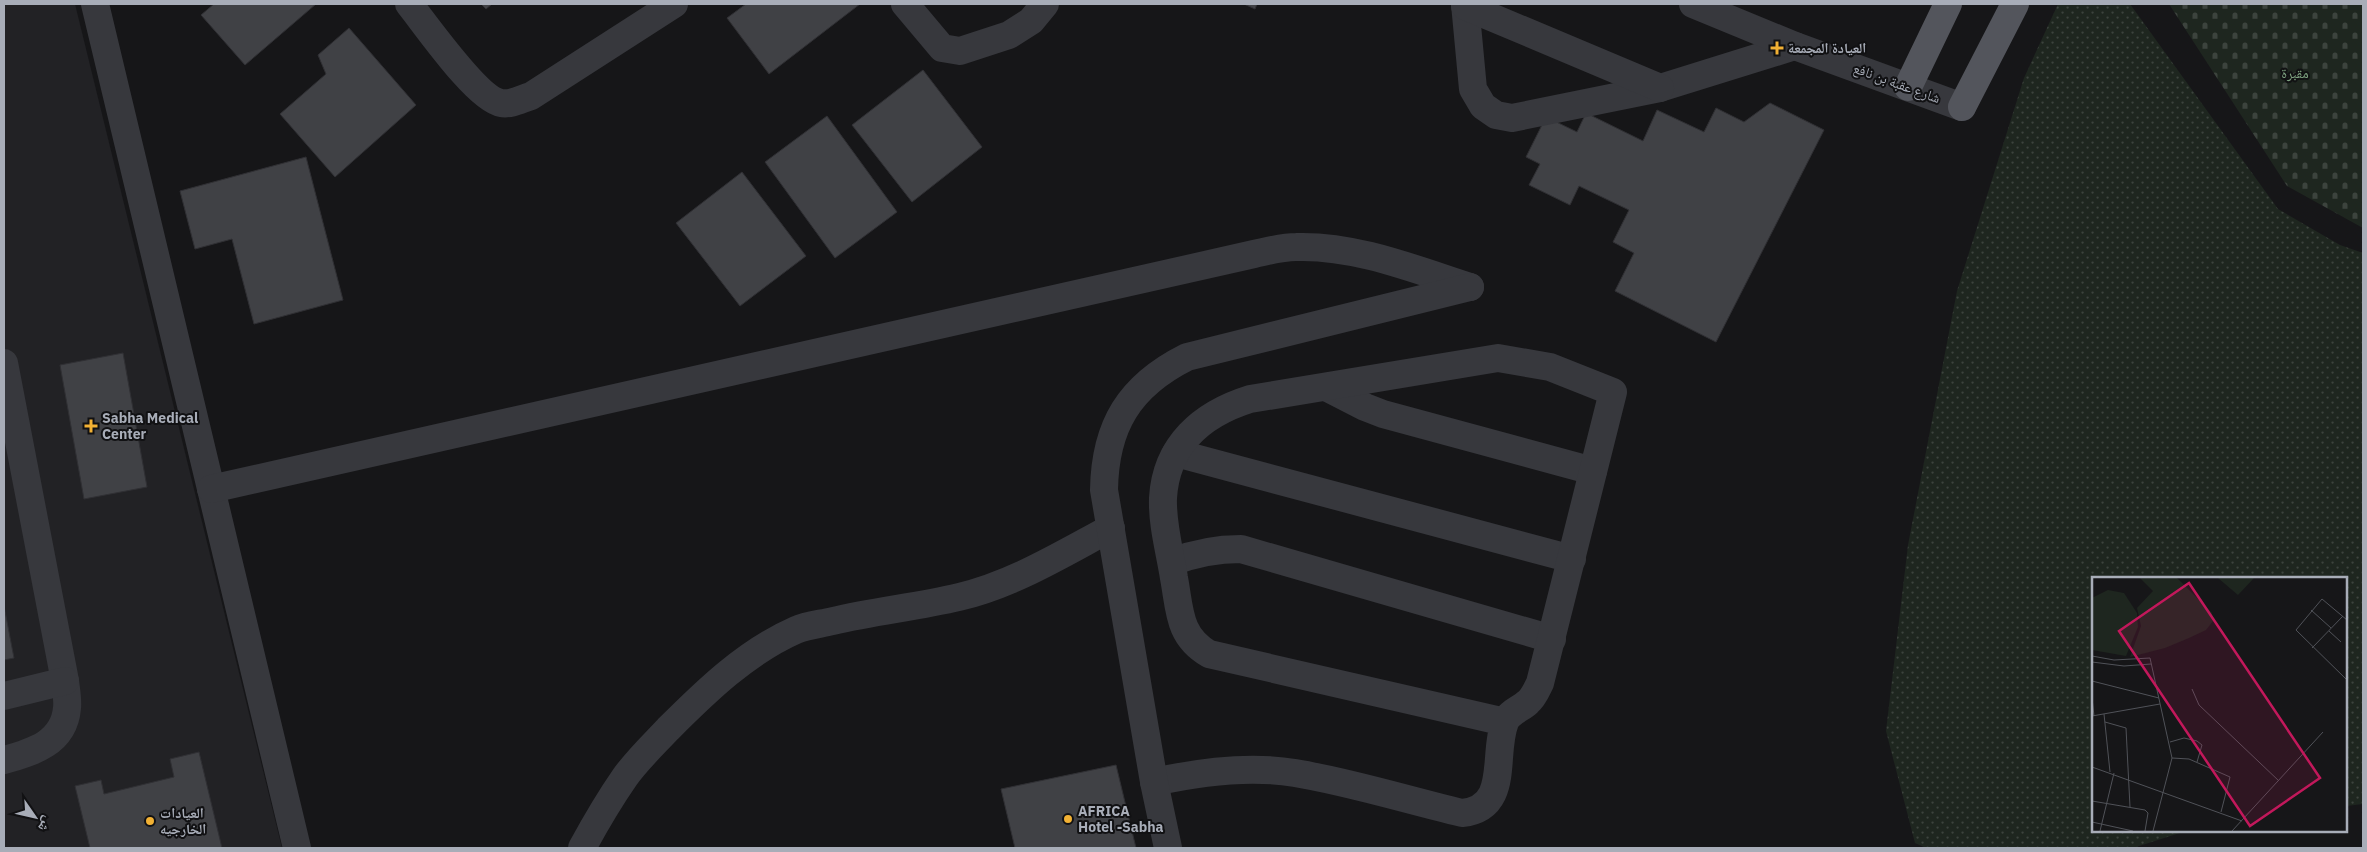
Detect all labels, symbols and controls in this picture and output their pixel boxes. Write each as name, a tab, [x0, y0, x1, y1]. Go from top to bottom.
place label: العيادة المجمعة	[1788, 39, 1866, 57]
marker: العيادة المجمعة	[1770, 41, 1784, 55]
street label: شارع عقبة بن نافع	[1851, 59, 1943, 108]
park label: مقبرة	[2281, 64, 2309, 82]
place label: Sabha Medical Center	[102, 409, 198, 443]
marker: Sabha Medical Center	[84, 419, 98, 433]
inset map	[2092, 577, 2347, 832]
north arrow	[10, 792, 60, 842]
place label: AFRICA Hotel -Sabha	[1078, 802, 1164, 836]
place label: العيادات الخارجيه	[160, 804, 206, 838]
text: ش	[34, 813, 57, 836]
marker: AFRICA Hotel -Sabha	[1062, 813, 1074, 825]
marker: العيادات الخارجيه	[144, 815, 156, 827]

